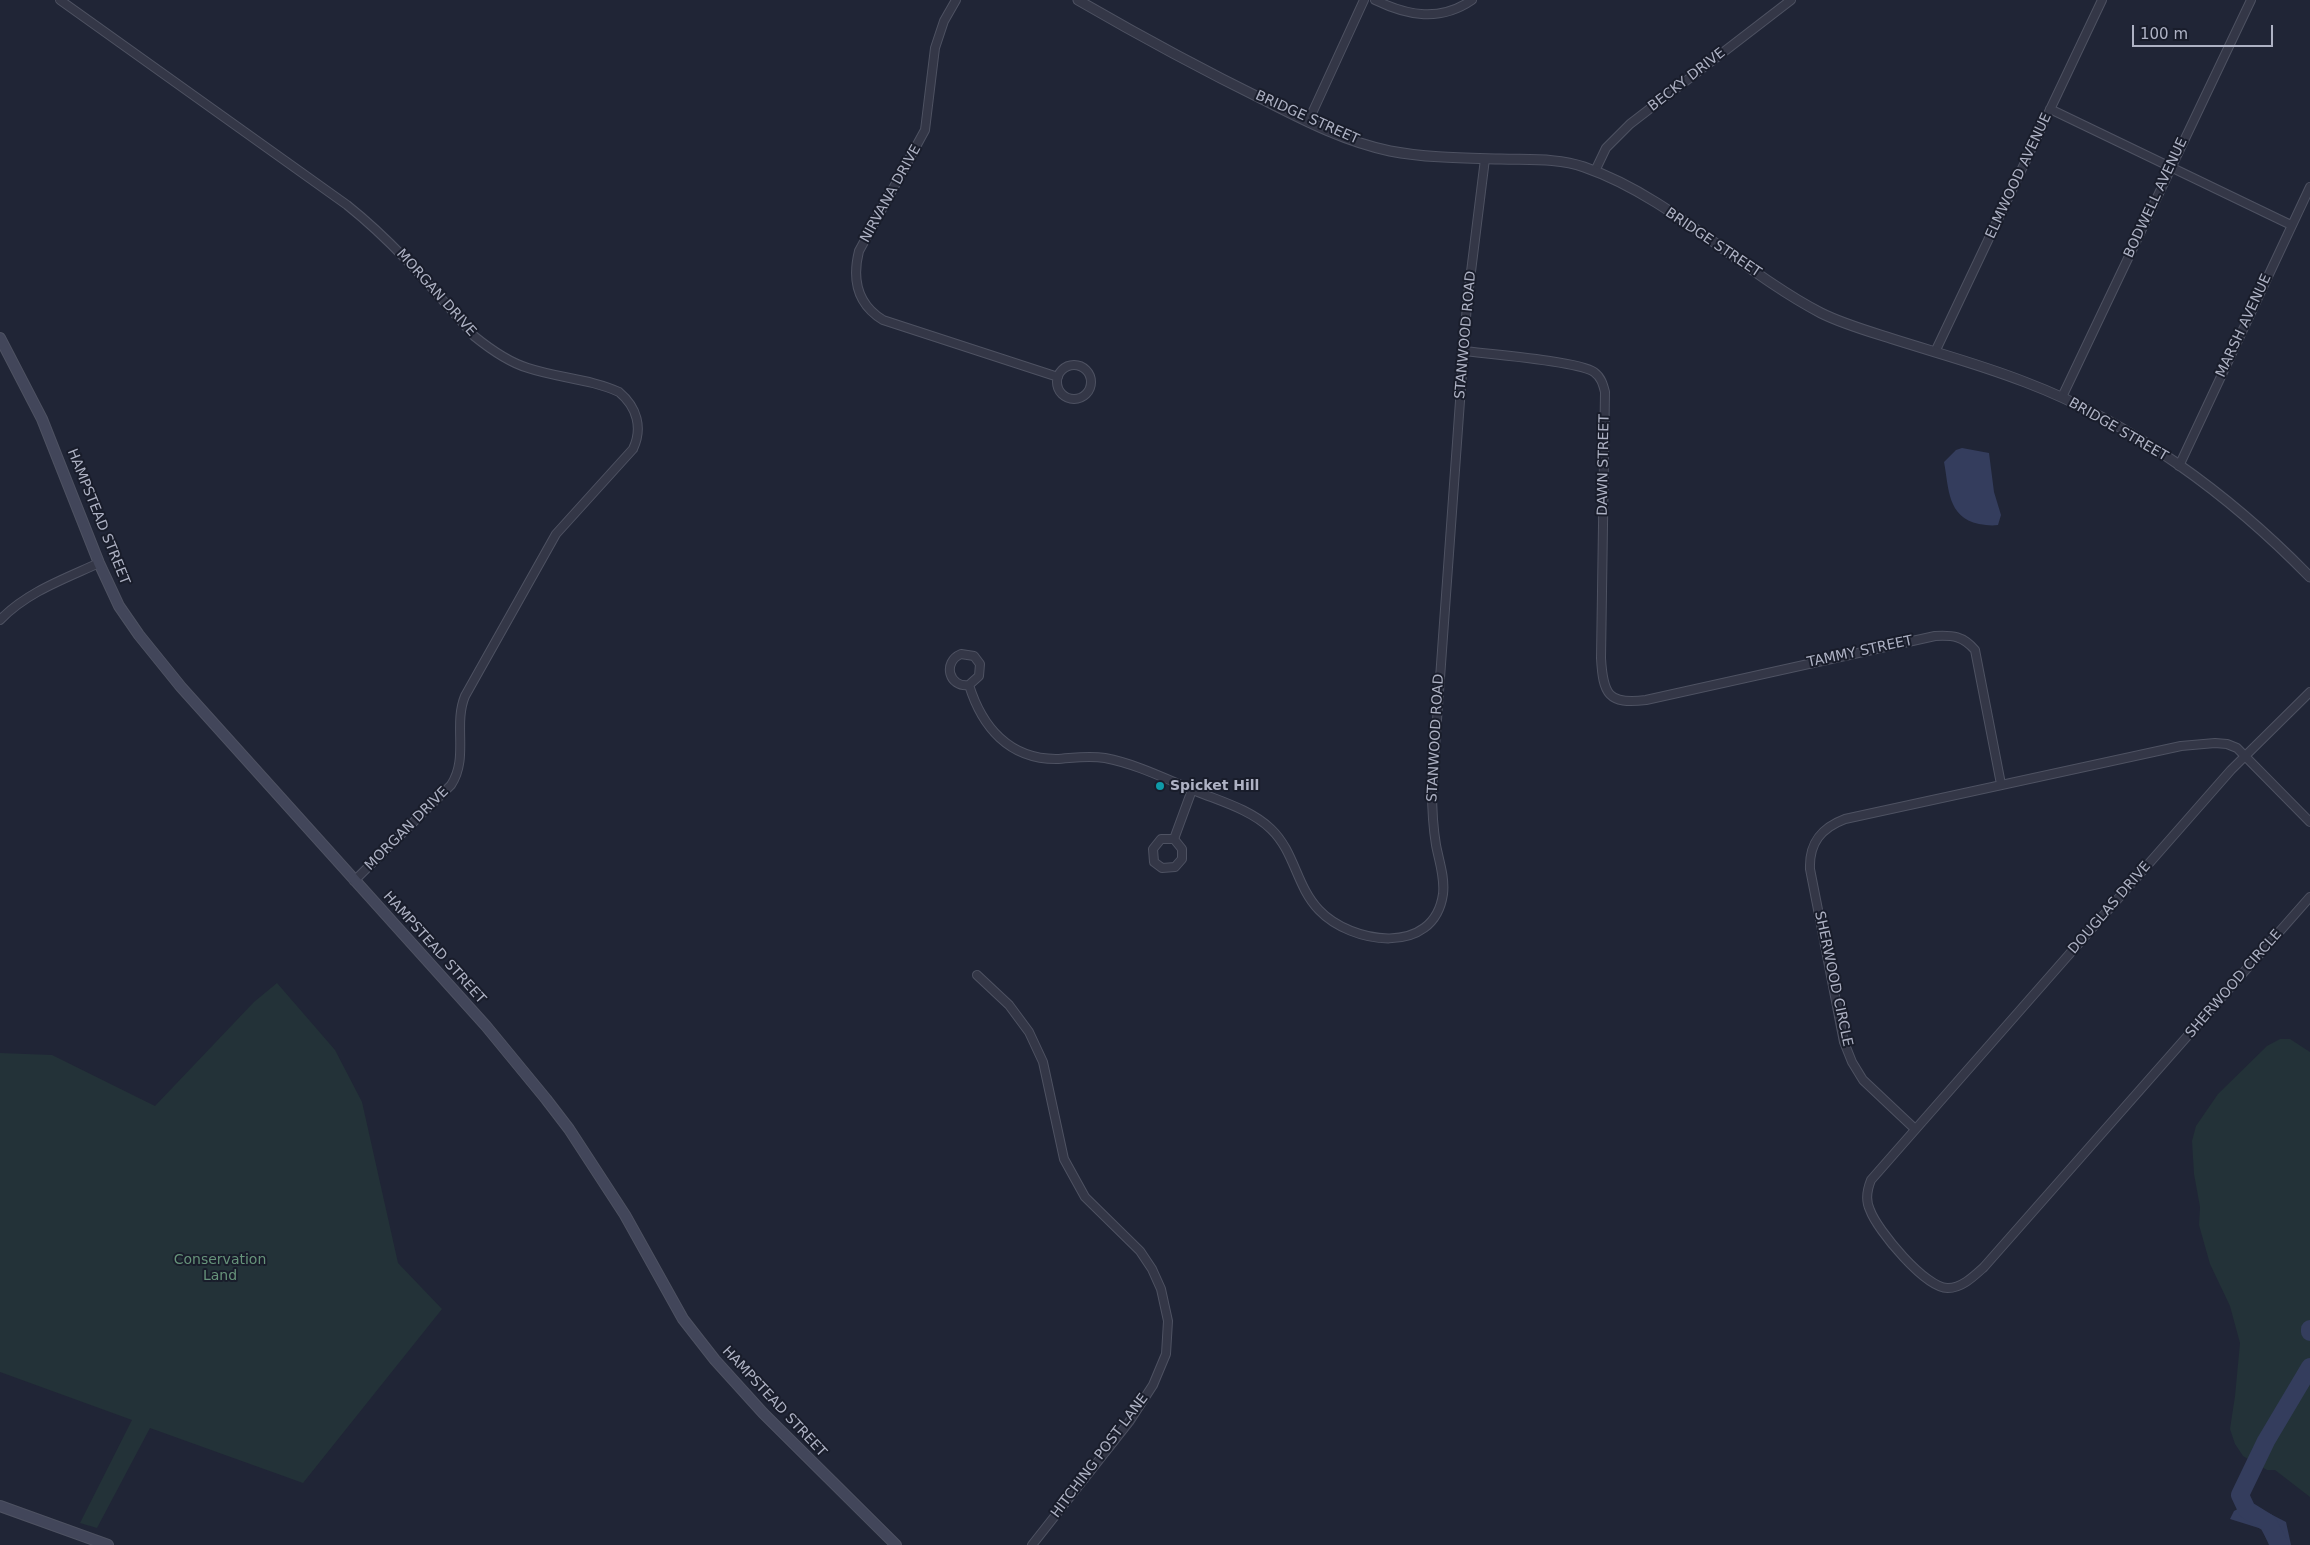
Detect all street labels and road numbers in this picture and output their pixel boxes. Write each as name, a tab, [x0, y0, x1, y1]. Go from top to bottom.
street label: BECKY DRIVE	[1645, 45, 1729, 115]
street label: BRIDGE STREET	[1253, 88, 1361, 148]
street label: ELMWOOD AVENUE	[1983, 111, 2055, 241]
street label: BODWELL AVENUE	[2121, 135, 2191, 261]
street label: NIRVANA DRIVE	[857, 142, 925, 246]
street label: BRIDGE STREET	[1662, 205, 1764, 281]
street label: MORGAN DRIVE	[393, 246, 479, 340]
street label: STANWOOD ROAD	[1452, 270, 1480, 400]
street label: MARSH AVENUE	[2213, 272, 2275, 380]
street label: BRIDGE STREET	[2065, 395, 2171, 465]
street label: DAWN STREET	[1595, 414, 1613, 516]
street label: HAMPSTEAD STREET	[63, 447, 133, 587]
street label: TAMMY STREET	[1806, 633, 1914, 671]
street label: STANWOOD ROAD	[1424, 673, 1448, 803]
street label: MORGAN DRIVE	[362, 784, 452, 874]
street label: DOUGLAS DRIVE	[2065, 858, 2155, 958]
street label: HAMPSTEAD STREET	[379, 888, 489, 1008]
street label: SHERWOOD CIRCLE	[1810, 910, 1856, 1048]
street label: SHERWOOD CIRCLE	[2182, 926, 2286, 1042]
street label: HAMPSTEAD STREET	[718, 1343, 830, 1461]
street label: HITCHING POST LANE	[1048, 1391, 1152, 1521]

